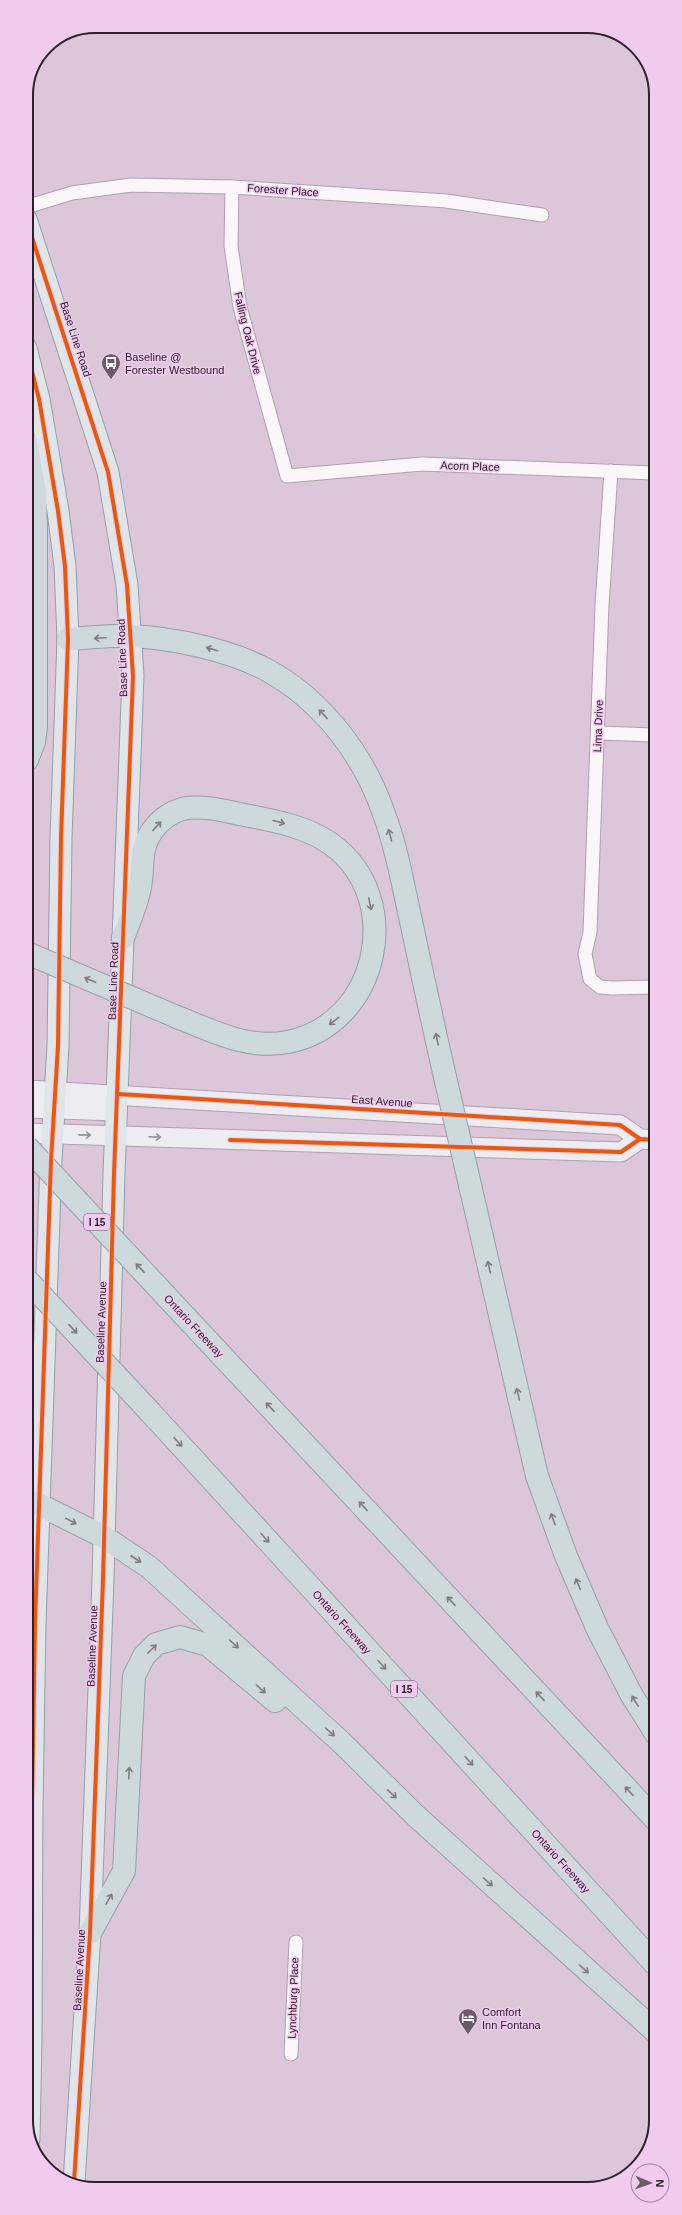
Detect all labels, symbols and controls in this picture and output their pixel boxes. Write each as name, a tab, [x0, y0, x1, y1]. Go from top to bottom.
street label: Forester Place	[247, 182, 319, 198]
street label: Falling Oak Drive	[232, 291, 264, 375]
street label: Base Line Road	[58, 300, 94, 378]
place label: Baseline @ Forester Westbound	[125, 351, 224, 376]
bus stop icon: Baseline @ Forester Westbound	[100, 352, 122, 380]
street label: Acorn Place	[440, 459, 500, 473]
street label: Base Line Road	[115, 619, 129, 697]
one-way arrow	[94, 634, 107, 641]
one-way arrow	[205, 645, 218, 653]
street label: Lima Drive	[591, 700, 605, 752]
one-way arrow	[318, 708, 327, 719]
one-way arrow	[272, 819, 285, 827]
one-way arrow	[152, 821, 162, 831]
one-way arrow	[386, 829, 393, 842]
one-way arrow	[367, 897, 375, 910]
street label: Base Line Road	[106, 942, 120, 1020]
one-way arrow	[84, 975, 96, 983]
one-way arrow	[328, 1017, 339, 1026]
one-way arrow	[432, 1033, 440, 1046]
street label: East Avenue	[351, 1093, 413, 1109]
one-way arrow	[78, 1131, 91, 1139]
one-way arrow	[148, 1133, 161, 1141]
road number: I 15	[84, 1214, 110, 1230]
one-way arrow	[484, 1261, 492, 1274]
one-way arrow	[135, 1263, 145, 1273]
street label: Baseline Avenue	[94, 1281, 108, 1363]
street label: Ontario Freeway	[162, 1292, 226, 1360]
one-way arrow	[68, 1324, 78, 1334]
one-way arrow	[513, 1388, 521, 1401]
one-way arrow	[266, 1403, 275, 1413]
one-way arrow	[173, 1436, 182, 1446]
one-way arrow	[358, 1501, 367, 1512]
one-way arrow	[549, 1513, 556, 1526]
one-way arrow	[65, 1518, 77, 1525]
one-way arrow	[261, 1532, 270, 1543]
one-way arrow	[131, 1554, 142, 1563]
one-way arrow	[574, 1578, 581, 1590]
street label: Ontario Freeway	[310, 1588, 374, 1657]
one-way arrow	[447, 1596, 456, 1607]
street label: Baseline Avenue	[85, 1605, 99, 1687]
one-way arrow	[229, 1639, 239, 1649]
one-way arrow	[147, 1644, 157, 1653]
one-way arrow	[377, 1659, 386, 1670]
road number: I 15	[391, 1681, 417, 1697]
one-way arrow	[256, 1685, 267, 1694]
one-way arrow	[535, 1691, 545, 1701]
one-way arrow	[631, 1696, 639, 1707]
one-way arrow	[325, 1727, 335, 1736]
one-way arrow	[464, 1755, 473, 1765]
one-way arrow	[126, 1767, 133, 1780]
one-way arrow	[624, 1786, 634, 1796]
one-way arrow	[387, 1789, 397, 1798]
street label: Ontario Freeway	[529, 1827, 593, 1896]
one-way arrow	[483, 1877, 493, 1886]
one-way arrow	[105, 1893, 113, 1905]
street label: Baseline Avenue	[71, 1929, 87, 2011]
street label: Lynchburg Place	[286, 1957, 300, 2039]
one-way arrow	[579, 1964, 589, 1974]
place label: Comfort Inn Fontana	[482, 2006, 542, 2031]
hotel icon: Comfort Inn Fontana	[457, 2007, 479, 2035]
north arrow	[630, 2163, 670, 2203]
text: N	[654, 2179, 666, 2188]

